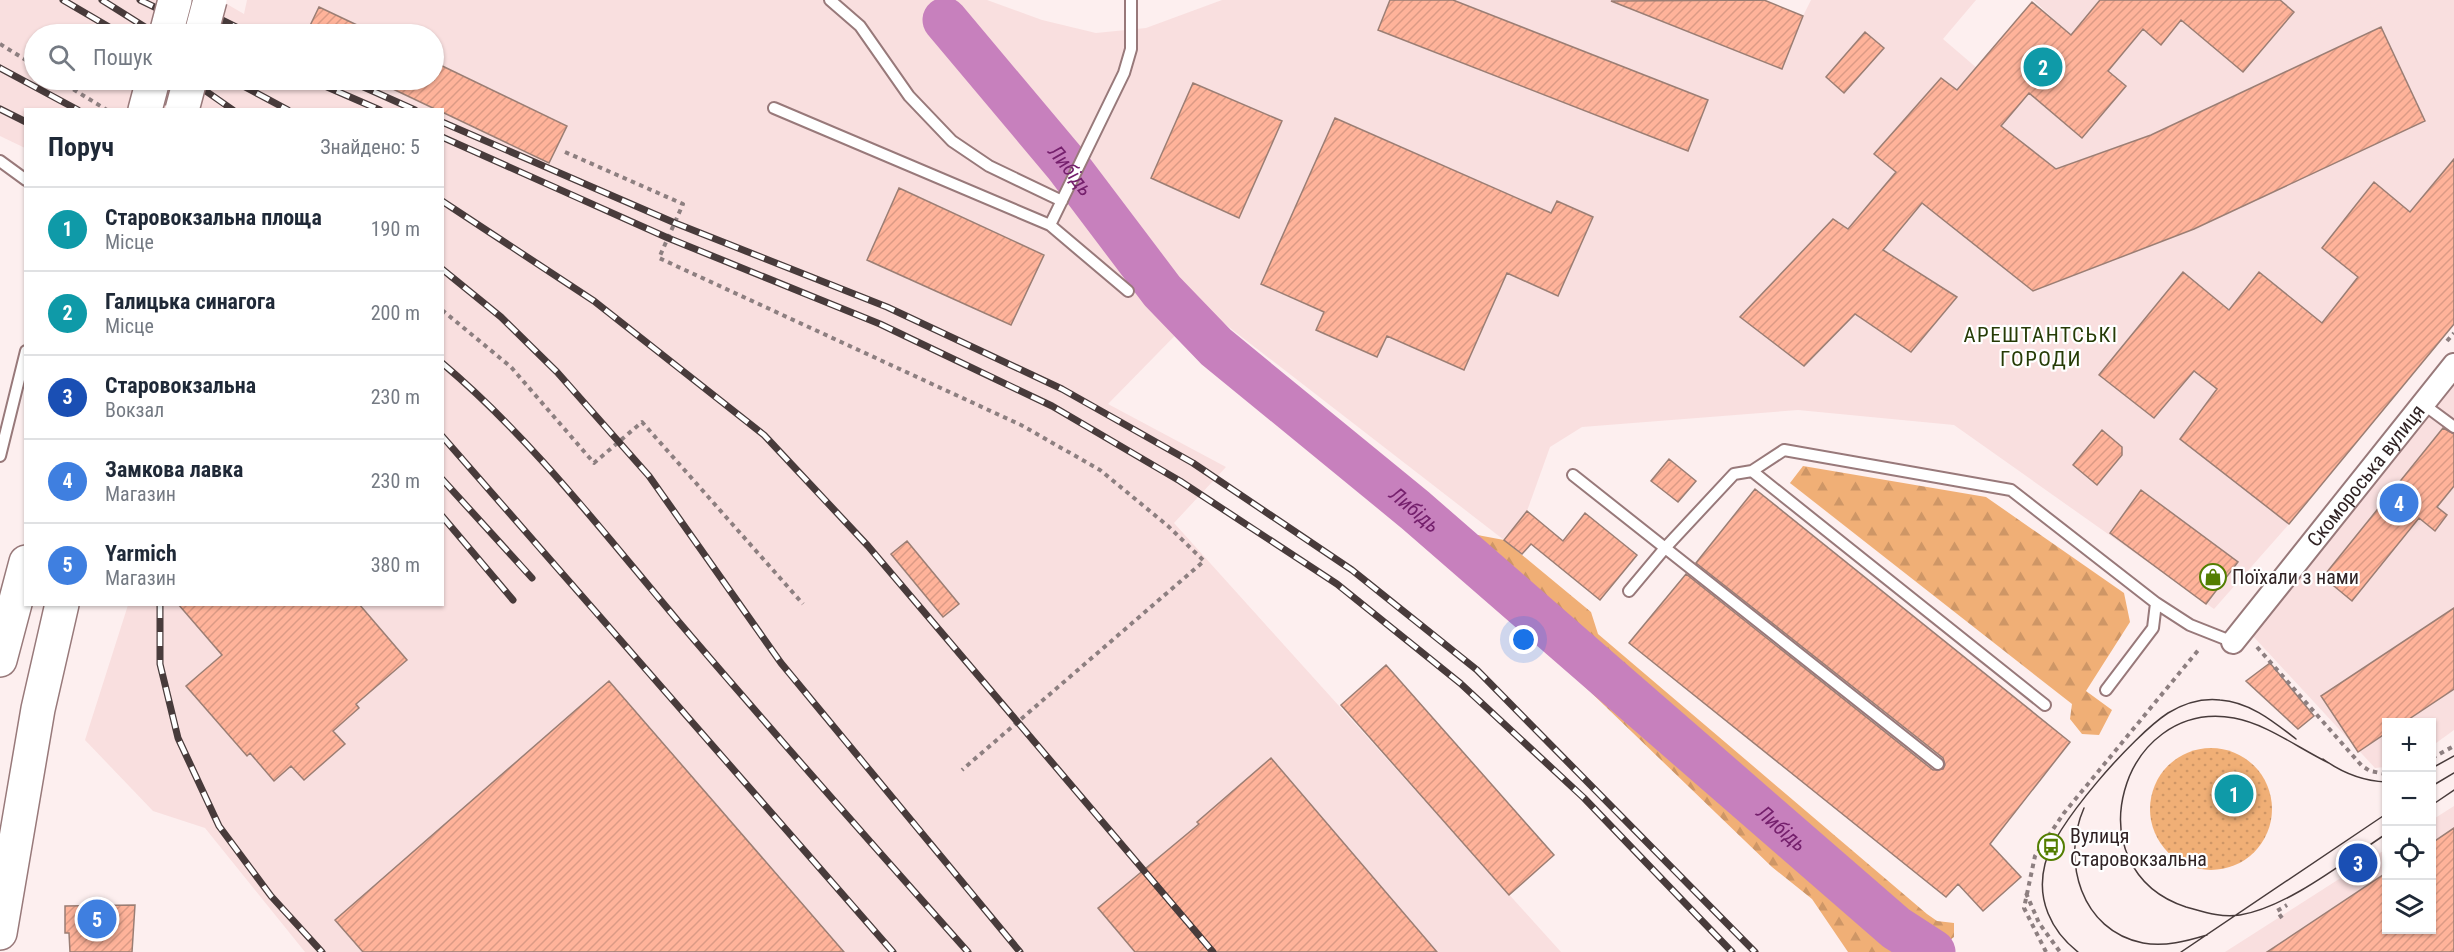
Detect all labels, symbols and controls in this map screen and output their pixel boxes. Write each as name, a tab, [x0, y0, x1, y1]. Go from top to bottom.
search box	[24, 24, 444, 90]
icon: search	[45, 41, 78, 74]
pin: 2	[2024, 44, 2062, 90]
text: Пошук	[93, 45, 153, 70]
text: Поруч	[48, 132, 114, 162]
text: Знайдено: 5	[320, 135, 420, 159]
water label: Либідь	[1043, 139, 1098, 201]
text: Старовокзальна площа	[105, 205, 322, 230]
text: 1	[62, 217, 73, 241]
text: 190 m	[371, 217, 420, 241]
text: Місце	[105, 230, 154, 254]
text: Галицька синагога	[105, 289, 275, 314]
text: 2	[62, 301, 73, 325]
text: 200 m	[371, 301, 420, 325]
text: Місце	[105, 314, 154, 338]
district label: АРЕШТАНТСЬКІ ГОРОДИ	[1963, 323, 2119, 371]
text: Старовокзальна	[105, 373, 256, 398]
text: 3	[62, 385, 73, 409]
text: 230 m	[371, 385, 420, 409]
text: Вокзал	[105, 398, 164, 422]
street label: Скомороська вулиця	[2302, 400, 2430, 551]
text: Замкова лавка	[105, 457, 243, 482]
text: 4	[62, 469, 73, 493]
text: 230 m	[371, 469, 420, 493]
pin: 4	[2380, 480, 2418, 526]
water label: Либідь	[1384, 481, 1445, 538]
text: Магазин	[105, 482, 176, 506]
text: Yarmich	[105, 541, 177, 566]
text: 5	[62, 553, 73, 577]
text: 380 m	[371, 553, 420, 577]
shop icon: Поїхали з нами	[2198, 562, 2228, 592]
place label: Поїхали з нами	[2232, 565, 2359, 589]
text: Магазин	[105, 566, 176, 590]
your location	[1509, 625, 1538, 654]
map controls	[2382, 718, 2436, 934]
button: +	[2382, 718, 2436, 772]
pin: 1	[2214, 772, 2254, 816]
button: −	[2382, 772, 2436, 826]
water label: Либідь	[1751, 800, 1811, 857]
place label: Вулиця Старовокзальна	[2070, 824, 2207, 871]
button: locate	[2382, 826, 2436, 880]
bus stop icon: Вулиця Старовокзальна	[2036, 832, 2066, 862]
pin: 3	[2338, 840, 2378, 886]
button: layers	[2382, 880, 2436, 934]
pin: 5	[78, 896, 116, 942]

